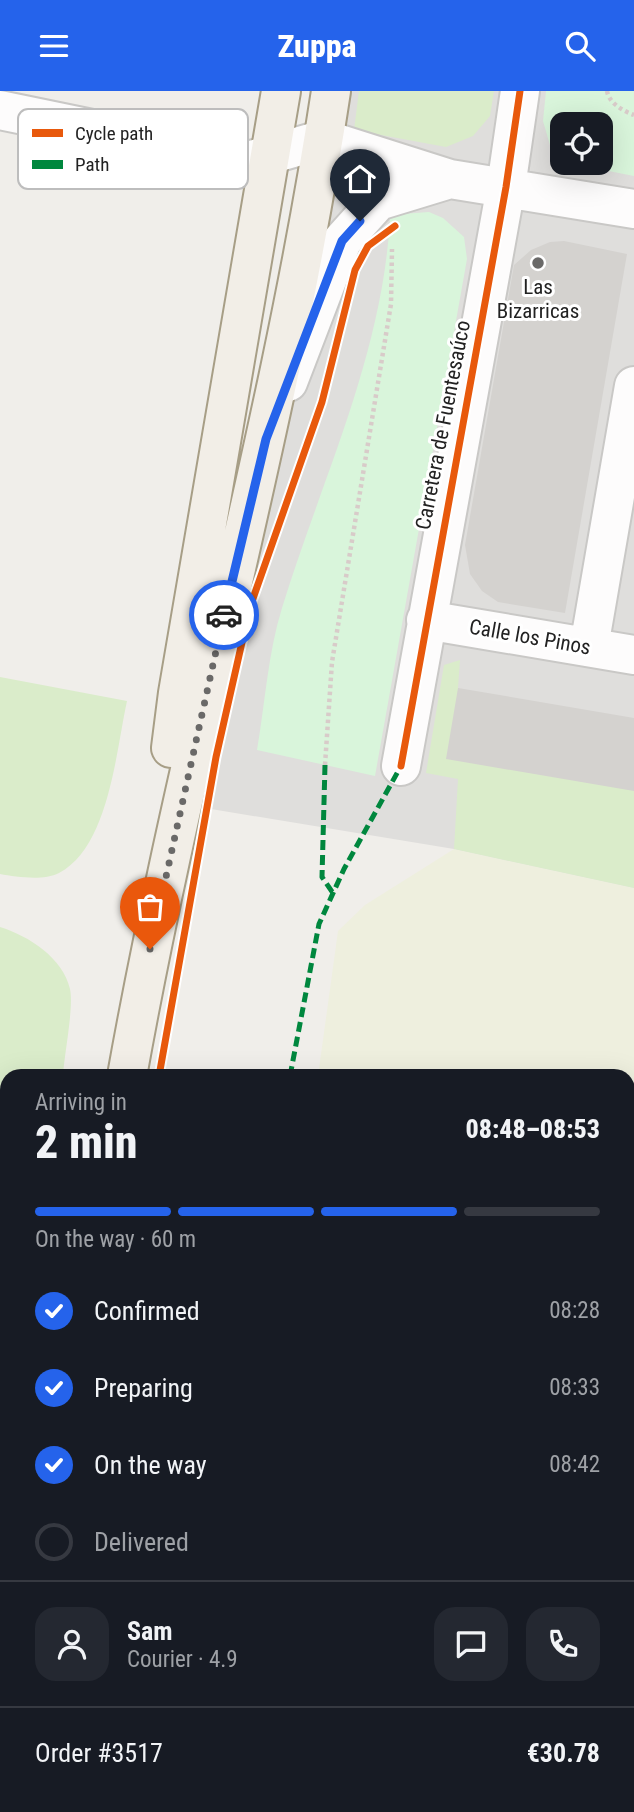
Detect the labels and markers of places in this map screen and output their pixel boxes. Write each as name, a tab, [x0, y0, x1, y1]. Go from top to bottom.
pin	[330, 149, 390, 221]
marker: Las Bizarricas	[530, 255, 546, 271]
place label: Las Bizarricas	[497, 275, 579, 323]
pin	[120, 877, 180, 949]

